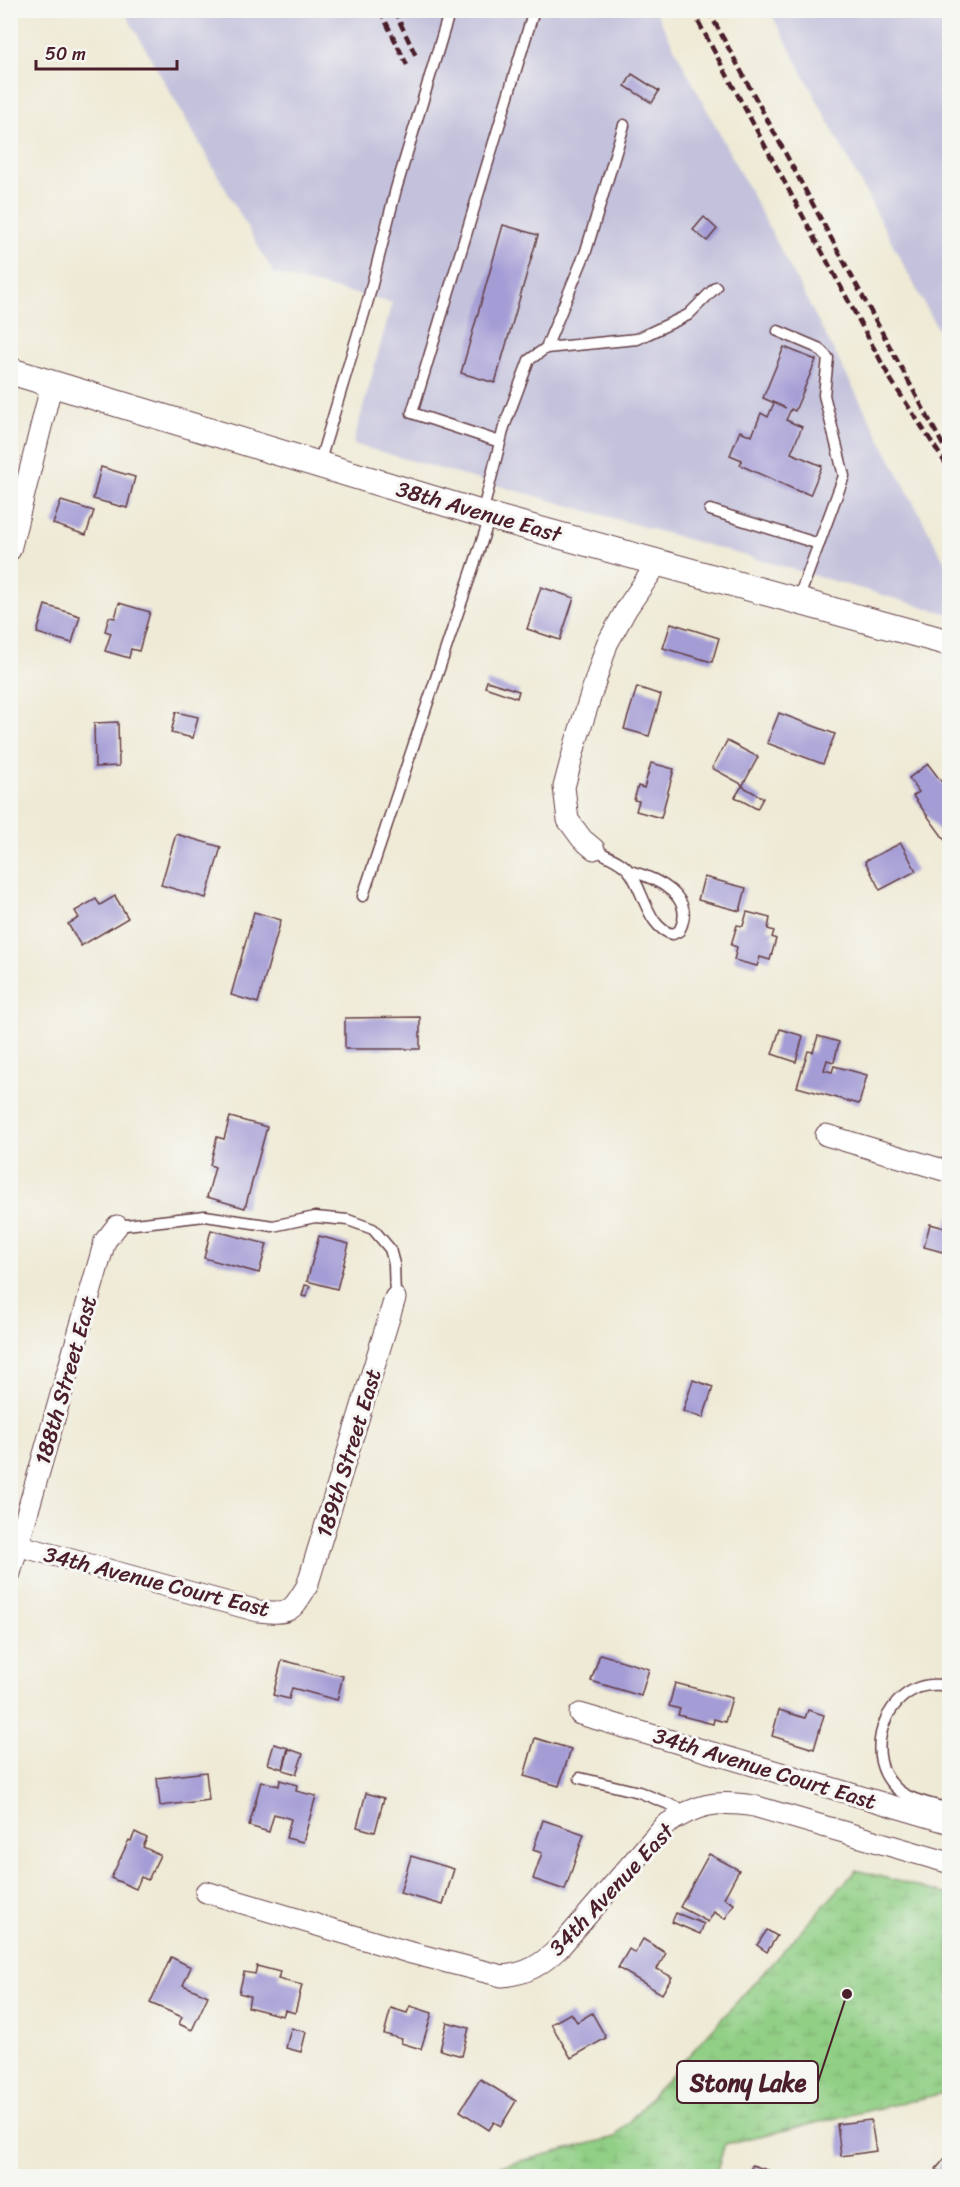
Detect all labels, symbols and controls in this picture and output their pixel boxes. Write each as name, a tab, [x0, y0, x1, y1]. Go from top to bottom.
scale bar	[36, 33, 177, 71]
text: 50 m	[45, 38, 86, 70]
street label: 38th Avenue East	[392, 469, 567, 554]
street label: 188th Street East	[23, 1291, 108, 1469]
street label: 189th Street East	[304, 1364, 393, 1542]
street label: 34th Avenue Court East	[40, 1535, 274, 1629]
street label: 34th Avenue Court East	[648, 1716, 882, 1821]
street label: 34th Avenue East	[539, 1813, 685, 1965]
callout: Stony Lake	[677, 2061, 818, 2103]
text: Stony Lake	[689, 2062, 807, 2104]

